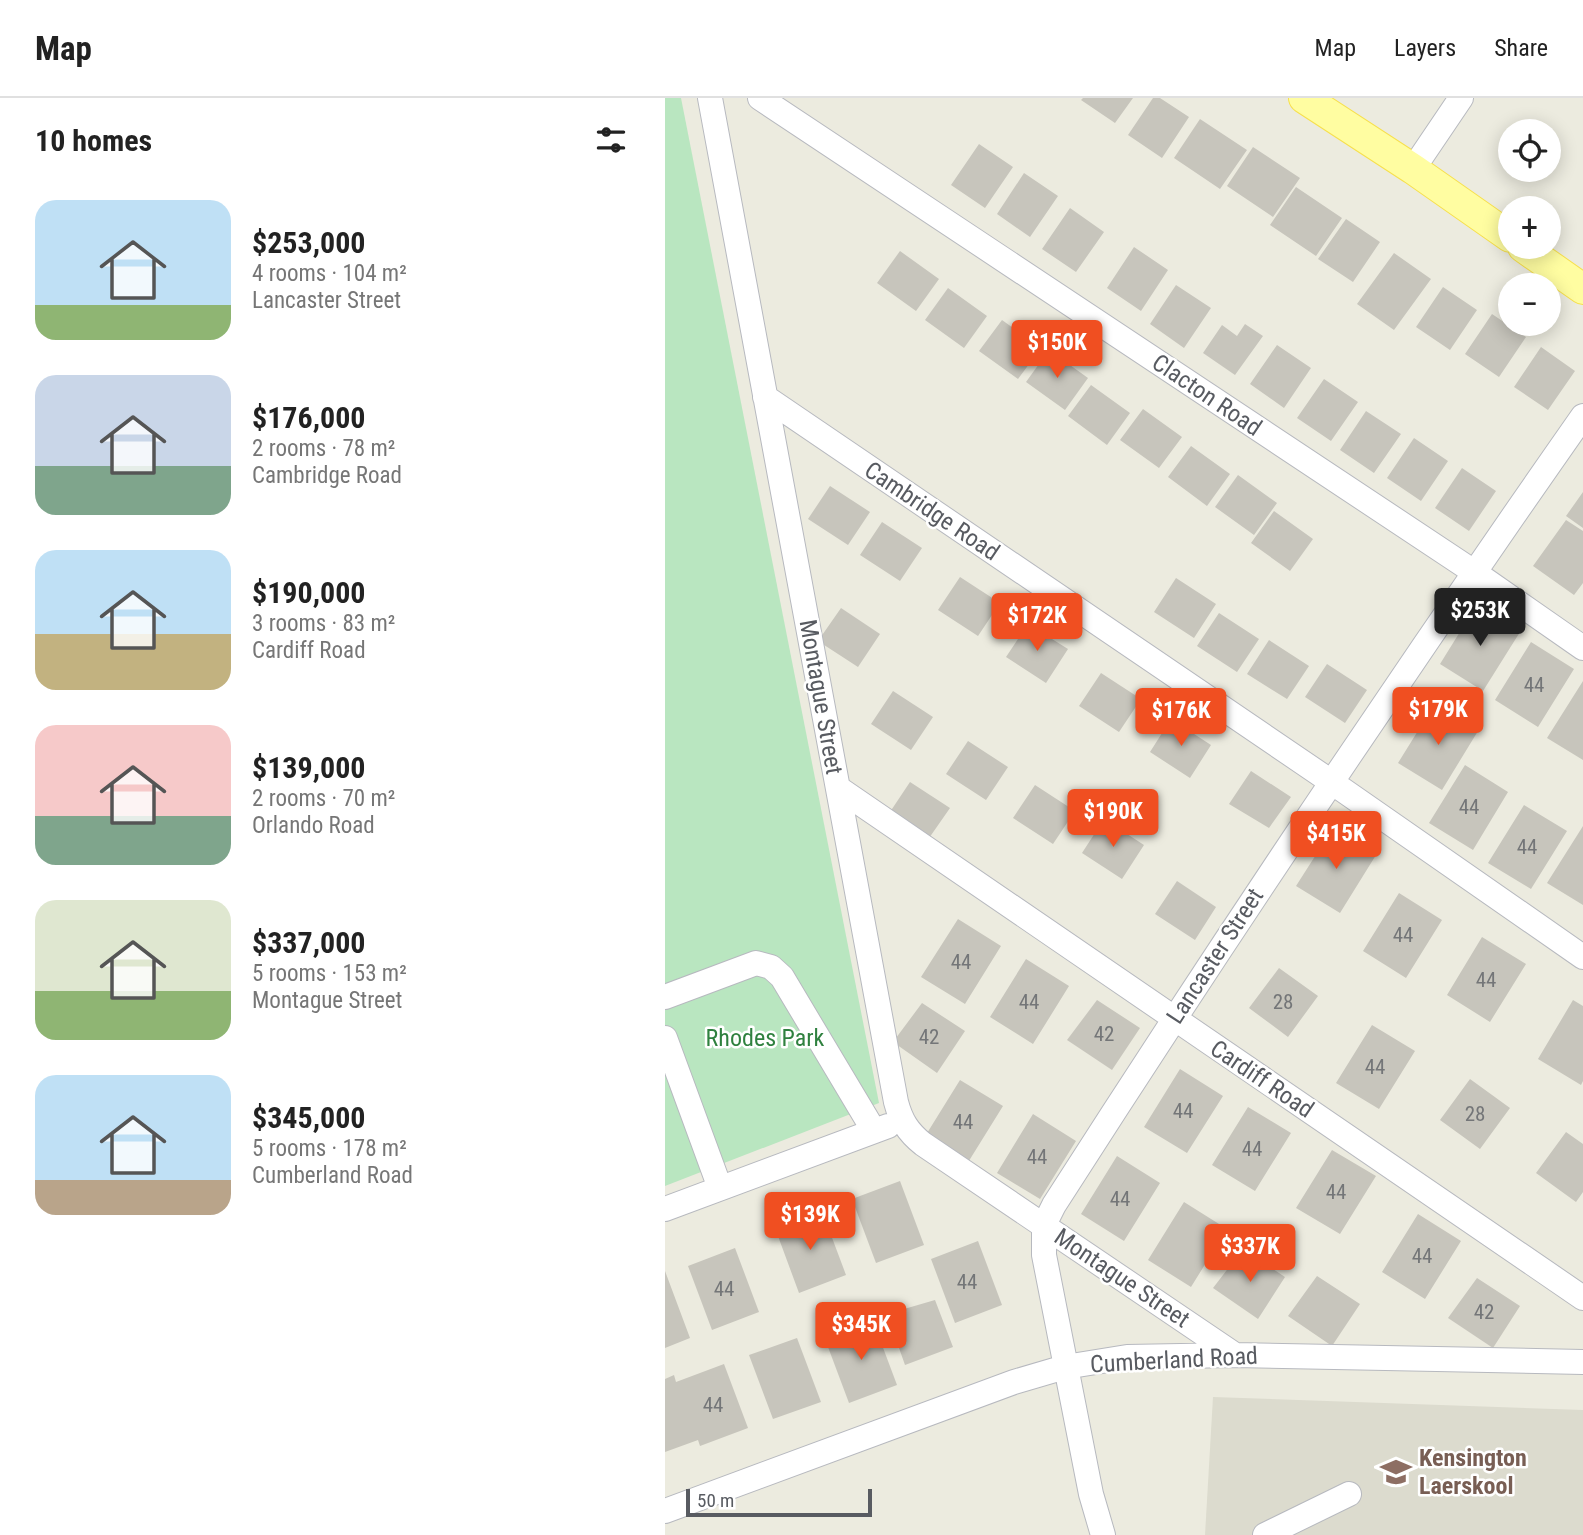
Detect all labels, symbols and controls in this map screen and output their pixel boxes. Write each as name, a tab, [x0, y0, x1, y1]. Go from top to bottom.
text: Map	[35, 29, 92, 68]
text: Map	[1315, 34, 1356, 62]
text: Layers	[1394, 34, 1456, 62]
text: Share	[1494, 34, 1548, 62]
map controls	[1498, 119, 1561, 336]
button: locate	[1498, 119, 1561, 182]
icon: filters	[592, 121, 630, 159]
text: 10 homes	[35, 123, 152, 158]
button: +	[1498, 196, 1561, 259]
text: $253,000	[252, 225, 365, 260]
icon: home	[91, 228, 175, 312]
text: 4 rooms · 104 m²	[252, 260, 407, 287]
button: −	[1498, 273, 1561, 336]
text: Lancaster Street	[252, 287, 401, 314]
pin: $150K	[1008, 320, 1106, 380]
text: $150K	[1027, 329, 1087, 356]
street label: Clacton Road	[1147, 348, 1267, 442]
text: $176,000	[252, 400, 365, 435]
icon: home	[91, 403, 175, 487]
text: 2 rooms · 78 m²	[252, 435, 395, 462]
street label: Cambridge Road	[859, 456, 1005, 566]
text: Cambridge Road	[252, 462, 402, 489]
text: $190,000	[252, 575, 365, 610]
icon: home	[91, 578, 175, 662]
pin: $253K	[1431, 588, 1529, 648]
pin: $172K	[988, 594, 1086, 653]
text: $253K	[1450, 597, 1510, 624]
text: $172K	[1007, 602, 1067, 629]
text: 3 rooms · 83 m²	[252, 610, 395, 637]
street label: Montague Street	[794, 617, 848, 777]
text: Cardiff Road	[252, 637, 366, 664]
house number: 44	[1524, 673, 1544, 697]
pin: $176K	[1132, 688, 1230, 748]
pin: $179K	[1389, 688, 1487, 747]
text: $179K	[1408, 696, 1468, 723]
text: $176K	[1151, 697, 1211, 724]
text: $139,000	[252, 750, 365, 785]
icon: home	[91, 753, 175, 837]
text: 2 rooms · 70 m²	[252, 785, 395, 812]
pin: $190K	[1064, 790, 1162, 849]
house number: 44	[1459, 795, 1479, 819]
text: $190K	[1083, 798, 1143, 825]
text: Orlando Road	[252, 812, 375, 839]
pin: $415K	[1287, 812, 1385, 871]
text: $415K	[1306, 820, 1366, 847]
house number: 44	[1517, 835, 1537, 859]
street label: Lancaster Street	[1161, 883, 1269, 1029]
house number: 44	[1393, 923, 1413, 947]
text: $337,000	[252, 925, 365, 960]
icon: home	[91, 928, 175, 1012]
house number: 44	[951, 950, 971, 974]
text: 5 rooms · 153 m²	[252, 960, 407, 987]
house number: 44	[1476, 968, 1496, 992]
text: Montague Street	[252, 987, 402, 1014]
house number: 44	[1019, 990, 1039, 1014]
house number: 28	[1273, 990, 1293, 1014]
house number: 42	[1094, 1022, 1114, 1046]
park label: Rhodes Park	[706, 1024, 825, 1052]
house number: 42	[919, 1025, 939, 1049]
street label: Cardiff Road	[1205, 1034, 1319, 1124]
house number: 44	[1365, 1055, 1385, 1079]
house number: 44	[1173, 1099, 1193, 1123]
text: $345,000	[252, 1100, 365, 1135]
house number: 28	[1465, 1102, 1485, 1126]
icon: home	[91, 1103, 175, 1187]
house number: 44	[953, 1110, 973, 1134]
text: 5 rooms · 178 m²	[252, 1135, 407, 1162]
house number: 44	[1242, 1137, 1262, 1161]
house number: 44	[1027, 1145, 1047, 1169]
text: Cumberland Road	[252, 1162, 413, 1189]
house number: 44	[1326, 1180, 1346, 1204]
house number: 44	[1110, 1187, 1130, 1211]
pin: $139K	[761, 1192, 859, 1252]
text: $139K	[780, 1201, 840, 1228]
street label: Montague Street	[1049, 1223, 1195, 1333]
pin: $337K	[1201, 1224, 1299, 1284]
text: $337K	[1220, 1233, 1280, 1260]
house number: 44	[1412, 1244, 1432, 1268]
house number: 44	[957, 1270, 977, 1294]
house number: 44	[714, 1277, 734, 1301]
house number: 42	[1474, 1300, 1494, 1324]
pin: $345K	[812, 1302, 910, 1362]
text: $345K	[831, 1311, 891, 1338]
street label: Cumberland Road	[1089, 1342, 1259, 1378]
house number: 44	[703, 1393, 723, 1417]
place label: Kensington Laerskool	[1419, 1444, 1527, 1500]
school or university icon: Kensington Laerskool	[1379, 1455, 1413, 1489]
scale bar	[686, 1486, 871, 1518]
text: 50 m	[697, 1489, 734, 1512]

